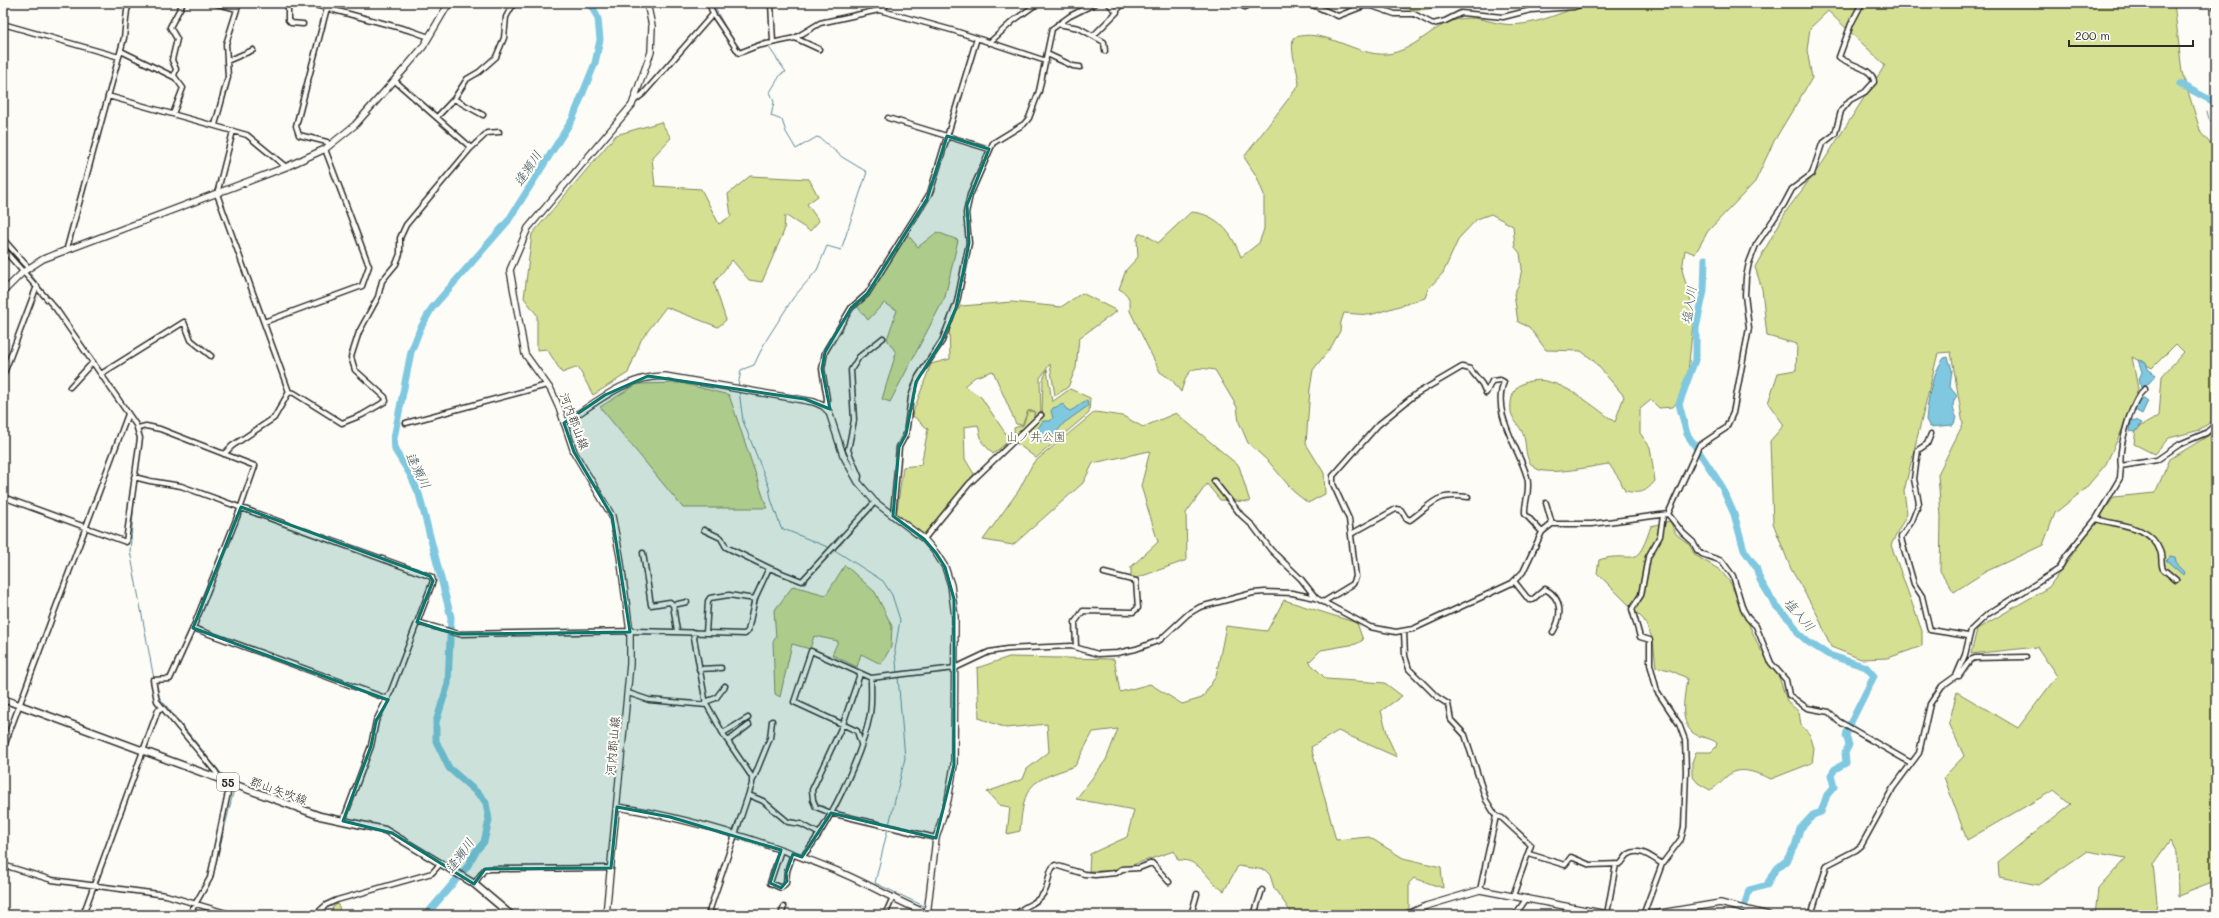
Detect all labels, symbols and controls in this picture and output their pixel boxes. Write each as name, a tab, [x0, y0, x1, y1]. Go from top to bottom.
scale bar	[2069, 22, 2193, 48]
text: 200 m	[2075, 27, 2110, 43]
water label: 逢瀬川	[509, 147, 545, 189]
water label: 塩入川	[1677, 284, 1699, 326]
street label: 河内郡山線	[557, 390, 593, 452]
park label: 山ノ井公園	[1006, 428, 1066, 444]
water label: 逢瀬川	[403, 449, 435, 491]
water label: 塩入川	[1781, 594, 1819, 634]
street label: 河内郡山線	[601, 715, 623, 777]
street label: 郡山矢吹線	[248, 772, 310, 808]
road number: 55	[217, 773, 239, 791]
water label: 逢瀬川	[441, 834, 477, 876]

